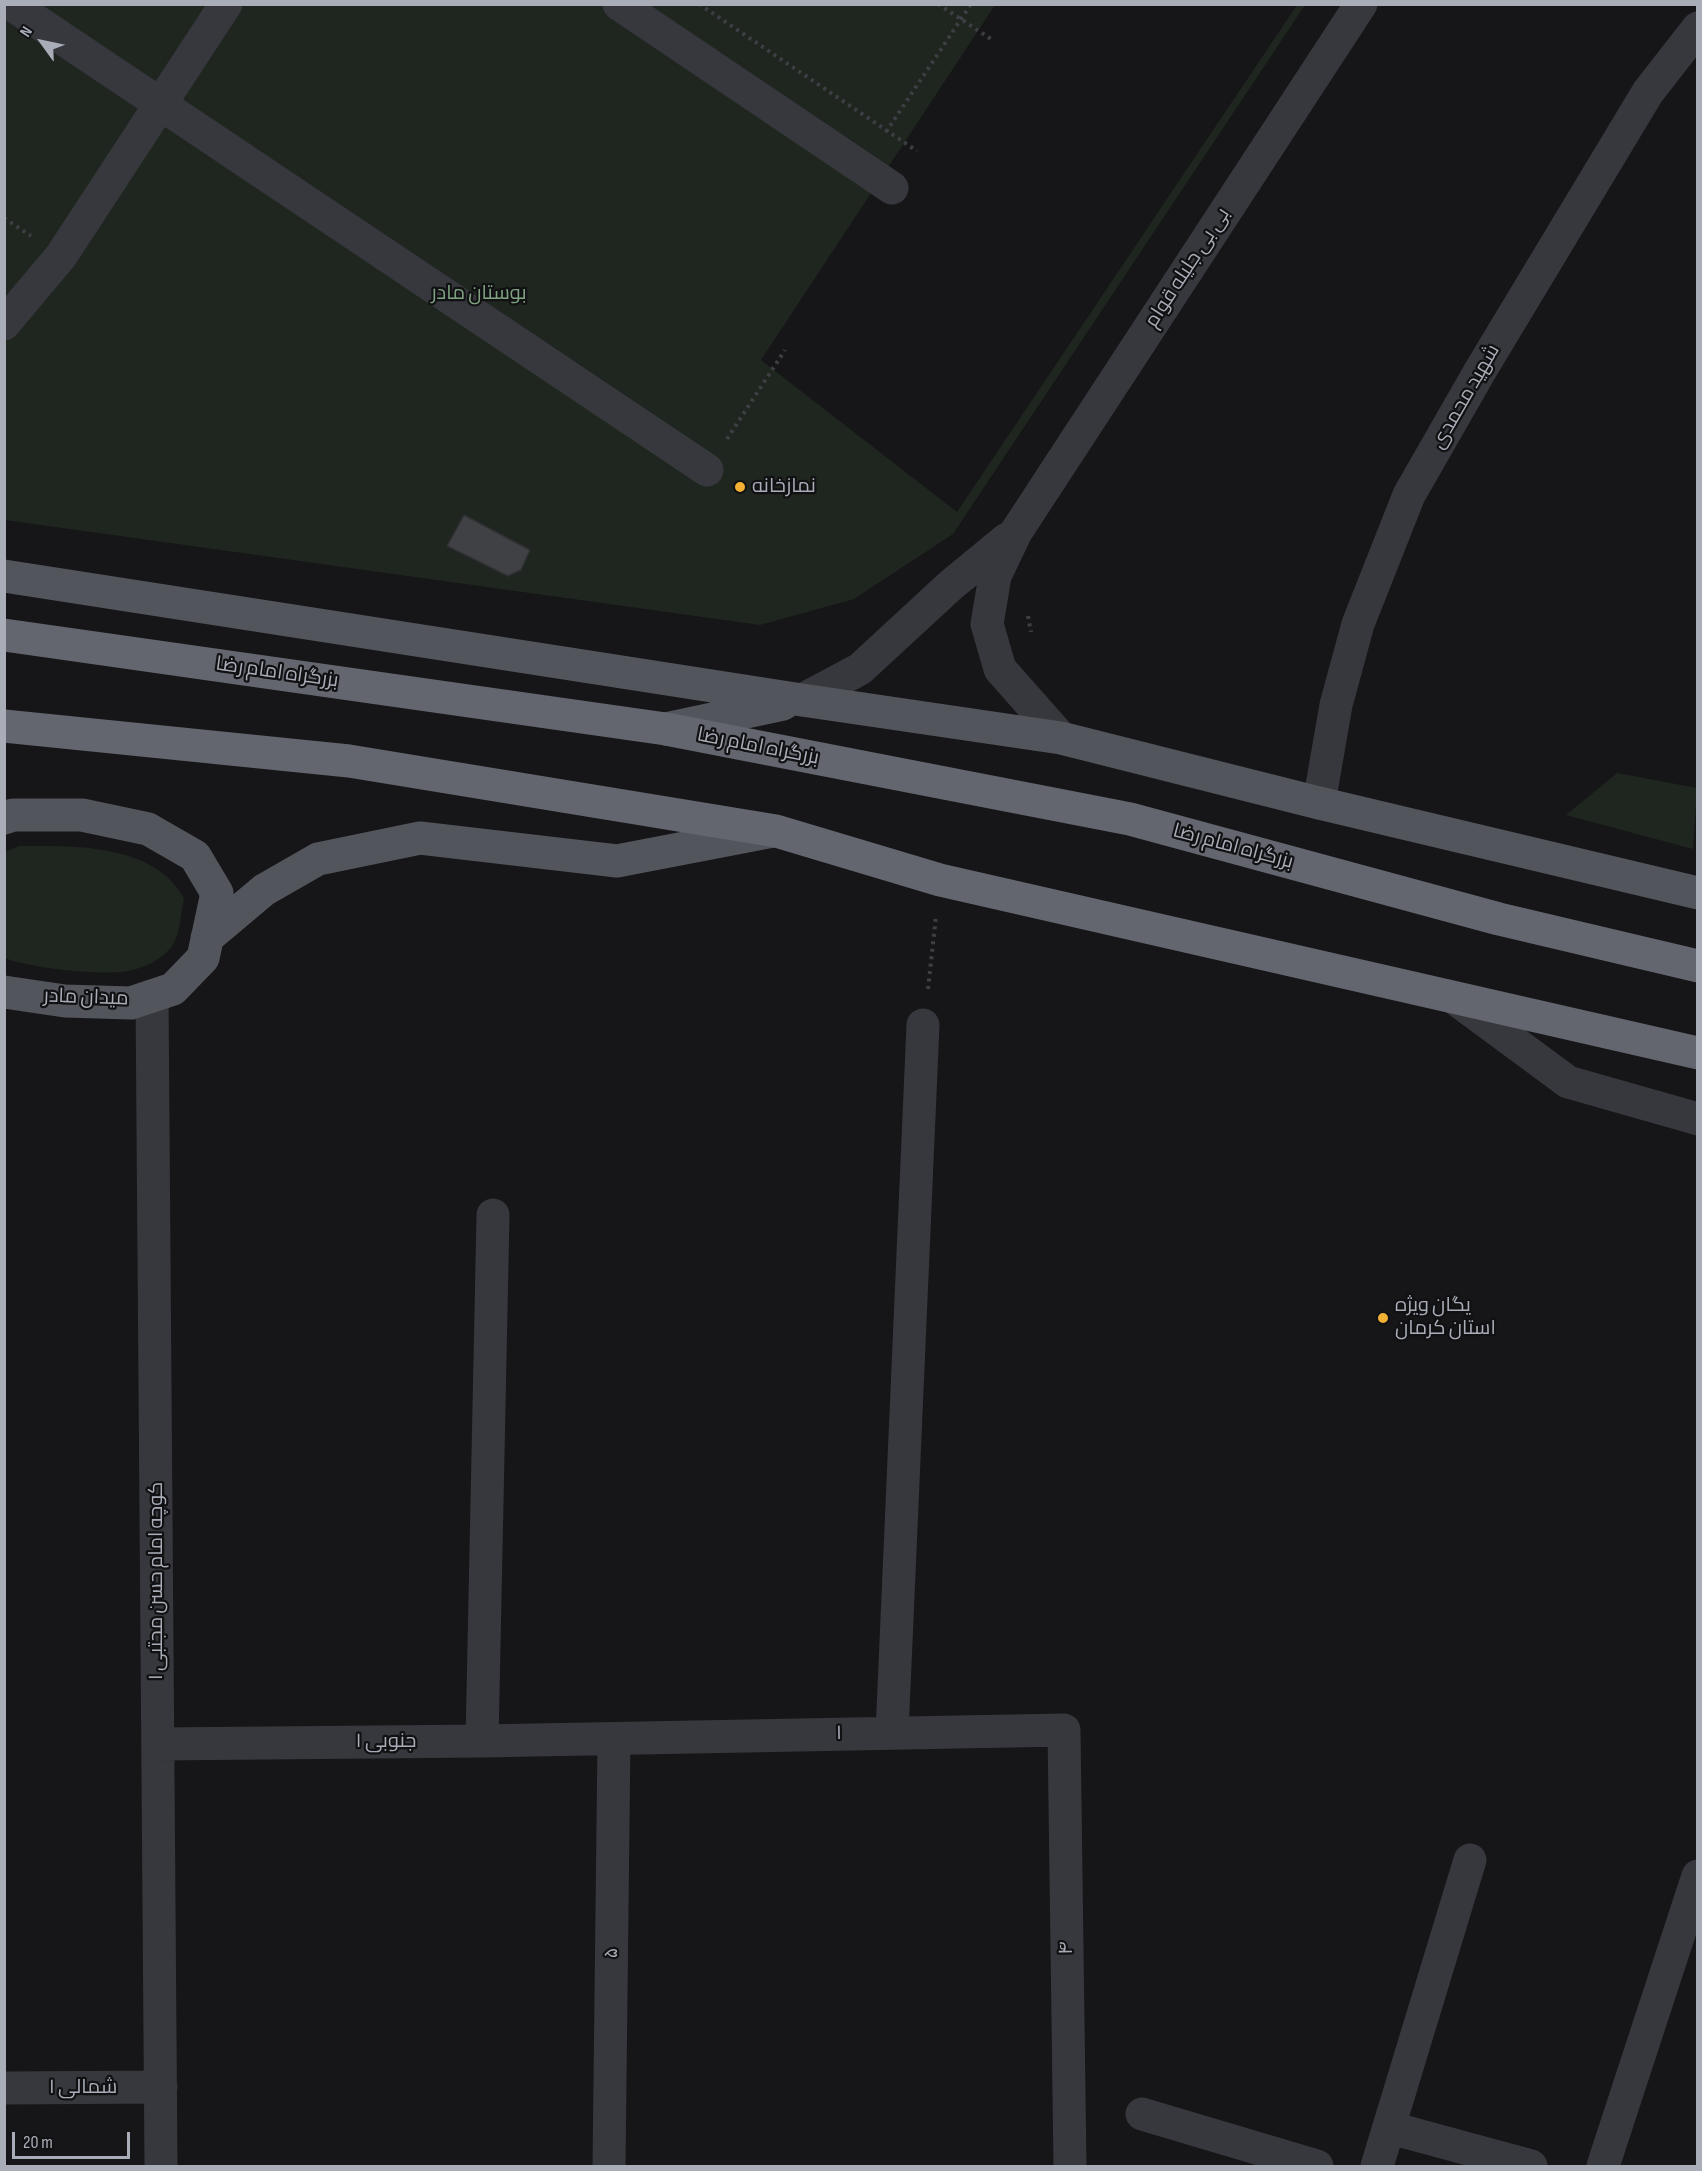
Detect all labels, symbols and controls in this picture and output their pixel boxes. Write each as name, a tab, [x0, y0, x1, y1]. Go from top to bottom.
north arrow	[12, 12, 72, 72]
text: N	[16, 23, 37, 41]
street label: بی بی جلیله قوام	[1140, 204, 1236, 332]
park label: بوستان مادر	[431, 282, 527, 306]
street label: شهید محمدی	[1426, 341, 1506, 453]
place label: نمازخانه	[752, 475, 816, 499]
marker: نمازخانه	[733, 480, 747, 494]
street label: بزرگراه امام رضا	[214, 653, 340, 693]
street label: بزرگراه امام رضا	[695, 723, 821, 771]
street label: بزرگراه امام رضا	[1170, 819, 1296, 875]
street label: میدان مادر	[43, 985, 129, 1011]
place label: یگان ویژه استان کرمان	[1395, 1294, 1496, 1341]
marker: یگان ویژه استان کرمان	[1376, 1311, 1390, 1325]
street label: کوچه امام حسن مجتبی ۱	[145, 1482, 169, 1680]
street label: ۱‍	[836, 1722, 842, 1746]
street label: ۱ جنوبی	[356, 1730, 416, 1754]
street label: ۴	[1055, 1941, 1079, 1955]
street label: ۵	[600, 1947, 624, 1959]
street label: ۱ شمالی	[49, 2076, 117, 2100]
scale bar	[15, 2120, 134, 2158]
text: 20 m	[23, 2132, 53, 2153]

